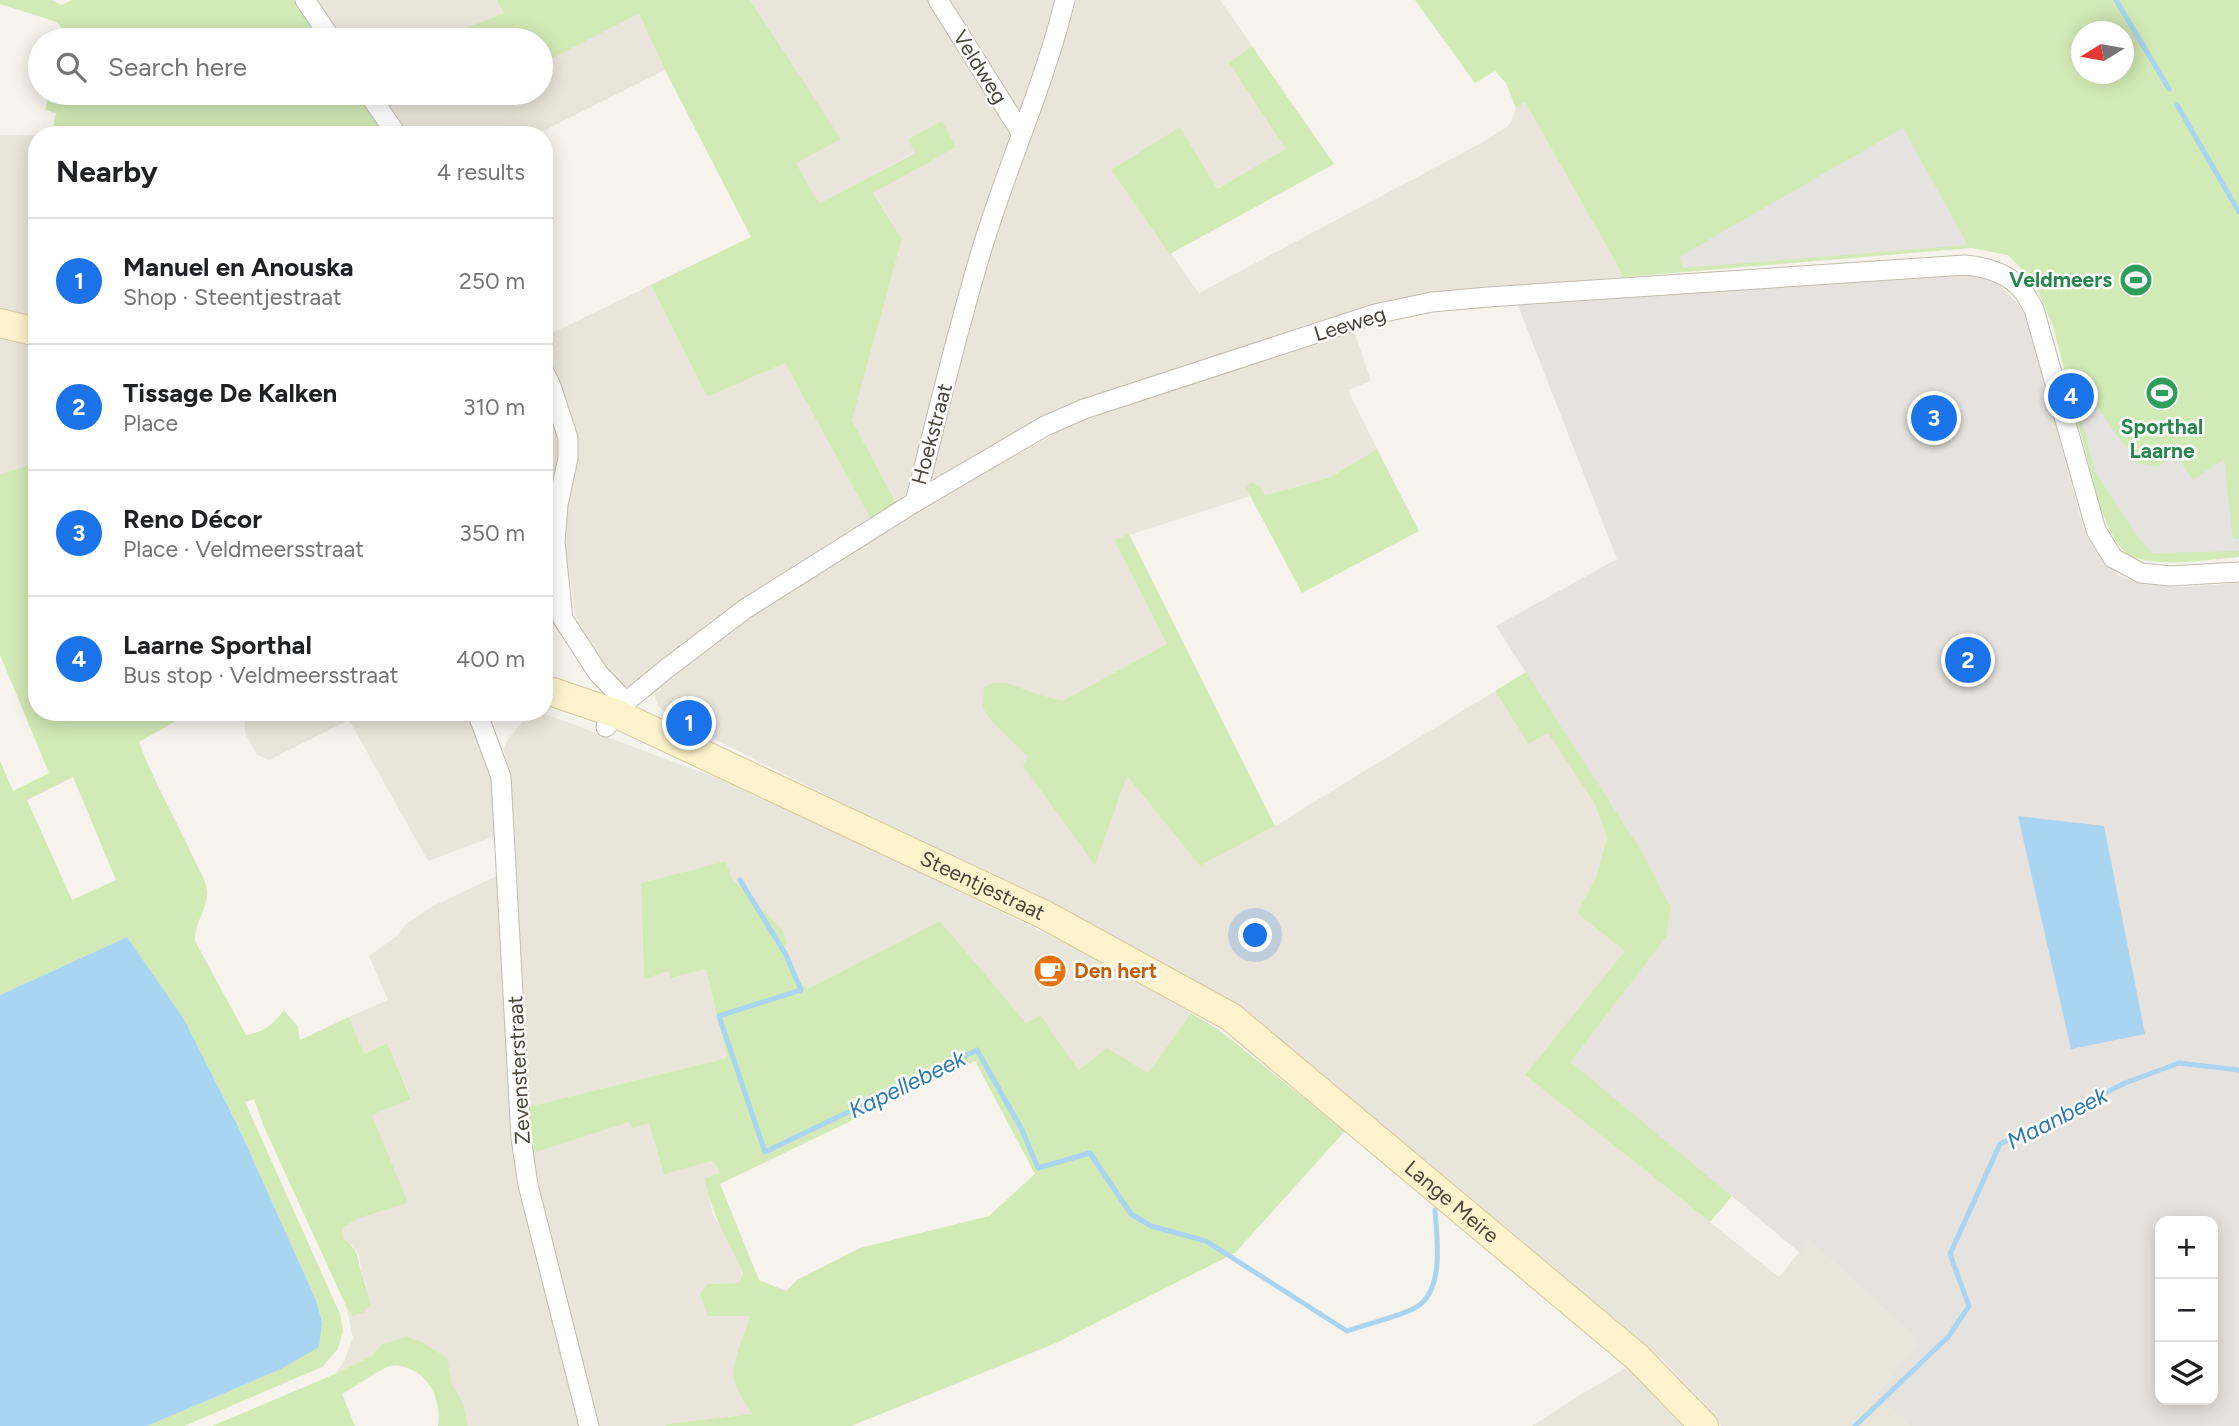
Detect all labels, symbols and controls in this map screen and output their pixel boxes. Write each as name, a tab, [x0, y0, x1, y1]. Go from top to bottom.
north arrow	[2071, 21, 2134, 84]
street label: Veldweg	[948, 25, 1013, 108]
search box	[28, 28, 553, 105]
icon: search	[52, 48, 90, 86]
text: Search here	[108, 51, 247, 83]
text: Nearby	[56, 153, 158, 190]
text: 4 results	[437, 158, 525, 186]
text: Manuel en Anouska	[123, 251, 354, 283]
sports icon: Veldmeers	[2117, 261, 2155, 299]
text: 1	[74, 267, 84, 295]
text: 250 m	[459, 267, 525, 295]
place label: Veldmeers	[2009, 267, 2112, 292]
text: Shop · Steentjestraat	[123, 283, 342, 311]
street label: Leeweg	[1311, 301, 1389, 346]
pin: 4	[2048, 370, 2094, 422]
sports icon: Sporthal Laarne	[2143, 374, 2181, 412]
text: Tissage De Kalken	[123, 377, 337, 409]
street label: Hoekstraat	[906, 380, 957, 487]
pin: 3	[1911, 392, 1957, 444]
text: 2	[72, 393, 86, 421]
text: 310 m	[463, 393, 525, 421]
text: Place	[123, 409, 178, 437]
place label: Sporthal Laarne	[2121, 414, 2203, 463]
text: Reno Décor	[123, 503, 262, 535]
text: 3	[73, 519, 85, 547]
text: 350 m	[459, 519, 525, 547]
text: Place · Veldmeersstraat	[123, 535, 364, 563]
text: Laarne Sporthal	[123, 629, 312, 661]
pin: 2	[1945, 634, 1991, 686]
text: 4	[72, 645, 86, 673]
text: 400 m	[456, 645, 525, 673]
text: Bus stop · Veldmeersstraat	[123, 661, 398, 689]
pin: 1	[666, 697, 712, 749]
street label: Steentjestraat	[916, 845, 1049, 925]
your location	[1238, 918, 1272, 952]
cafe icon: Den hert	[1031, 952, 1069, 990]
place label: Den hert	[1074, 958, 1157, 983]
street label: Zevensterstraat	[502, 995, 535, 1145]
water label: Kapellebeek	[844, 1043, 971, 1124]
water label: Maanbeek	[2002, 1080, 2113, 1155]
street label: Lange Meire	[1400, 1155, 1504, 1248]
map controls	[2155, 1216, 2218, 1405]
button: +	[2155, 1216, 2218, 1279]
button: −	[2155, 1279, 2218, 1342]
button: layers	[2155, 1342, 2218, 1405]

